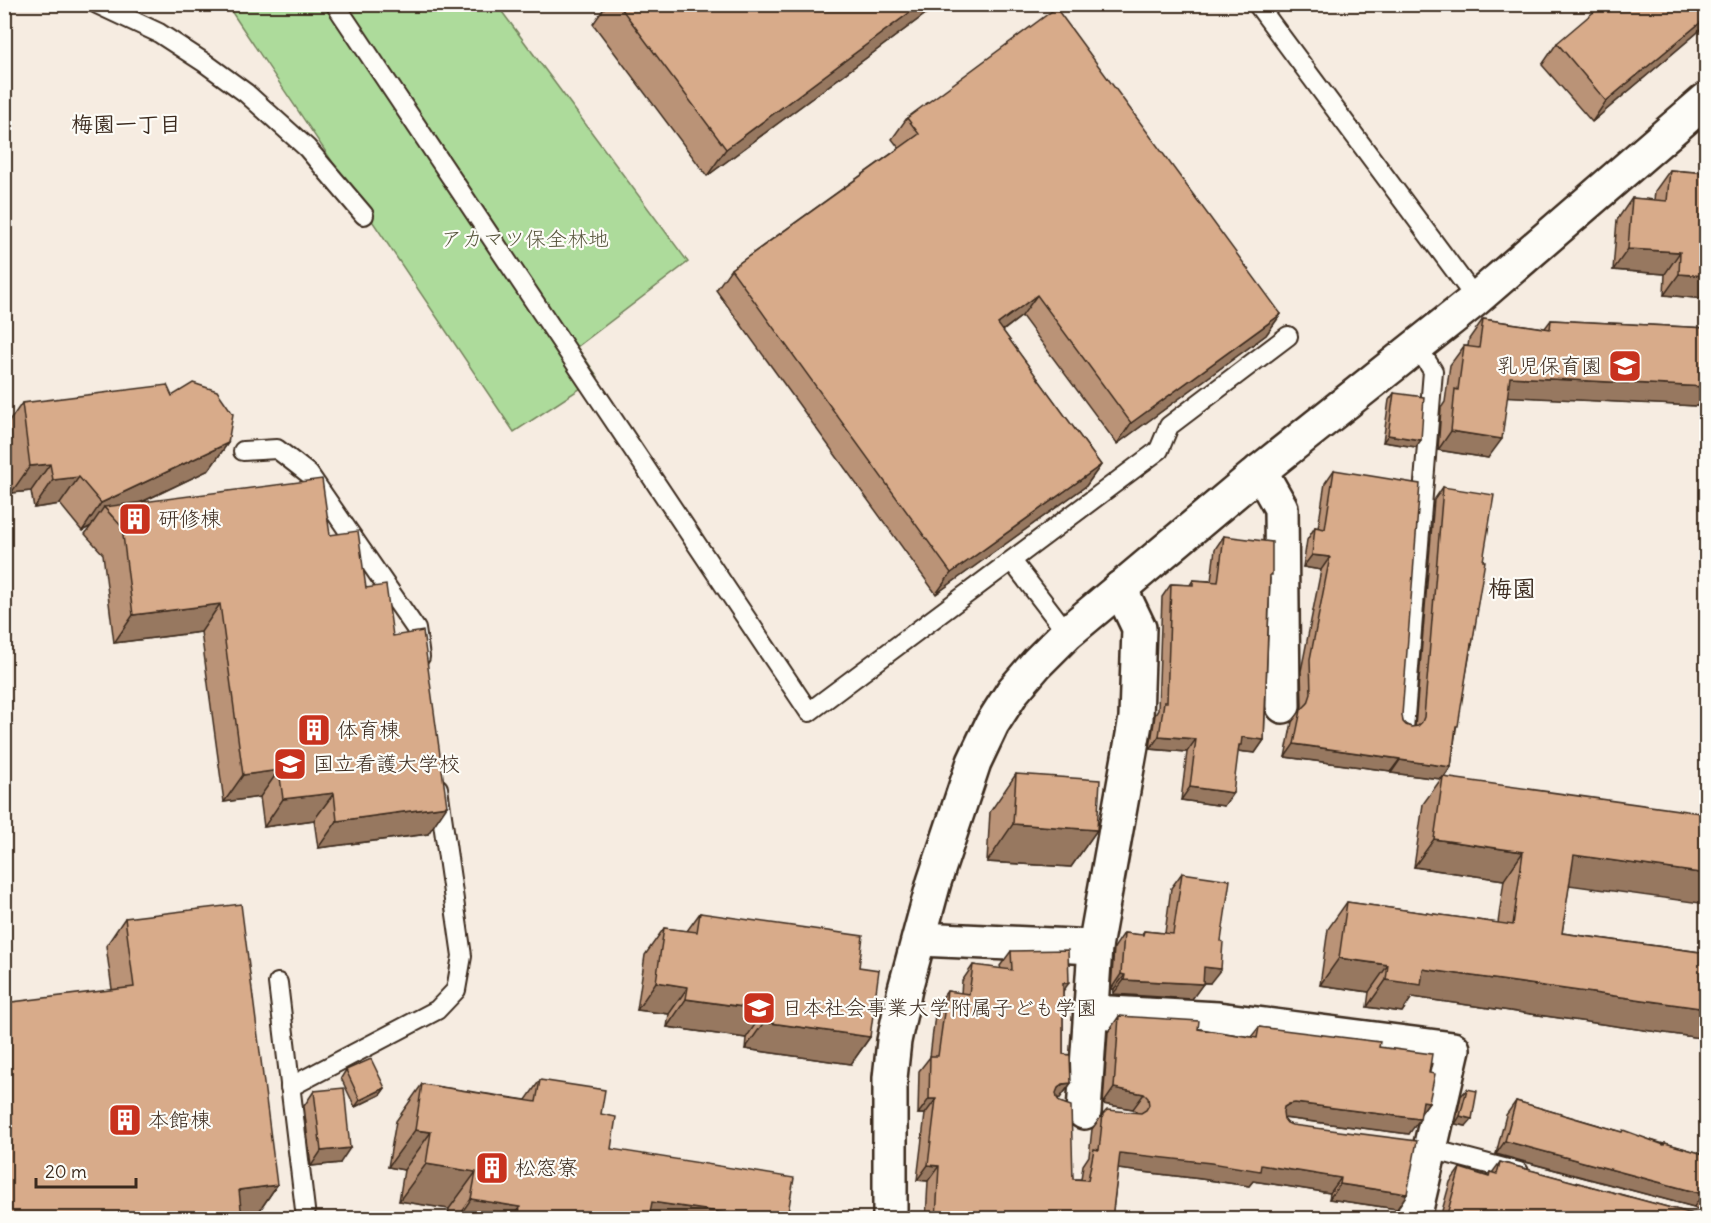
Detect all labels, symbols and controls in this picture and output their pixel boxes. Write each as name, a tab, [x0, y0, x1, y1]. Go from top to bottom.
district label: 梅園一丁目	[71, 110, 181, 138]
park label: アカマツ保全林地	[441, 225, 609, 252]
school or university icon: 乳児保育園	[1607, 348, 1643, 384]
place label: 乳児保育園	[1497, 352, 1602, 379]
building icon: 研修棟	[117, 501, 153, 537]
place label: 研修棟	[158, 505, 221, 532]
district label: 梅園	[1488, 573, 1536, 603]
building icon: 体育棟	[296, 712, 332, 748]
place label: 体育棟	[337, 716, 400, 743]
school or university icon: 国立看護大学校	[272, 746, 308, 782]
place label: 国立看護大学校	[313, 750, 460, 777]
school or university icon: 日本社会事業大学附属子ども学園	[741, 990, 777, 1026]
place label: 日本社会事業大学附属子ども学園	[782, 994, 1097, 1021]
building icon: 本館棟	[107, 1102, 143, 1138]
place label: 本館棟	[148, 1106, 211, 1133]
building icon: 松窓寮	[474, 1150, 510, 1186]
scale bar	[36, 1151, 136, 1189]
place label: 松窓寮	[515, 1154, 578, 1181]
text: 20 m	[45, 1160, 87, 1183]

